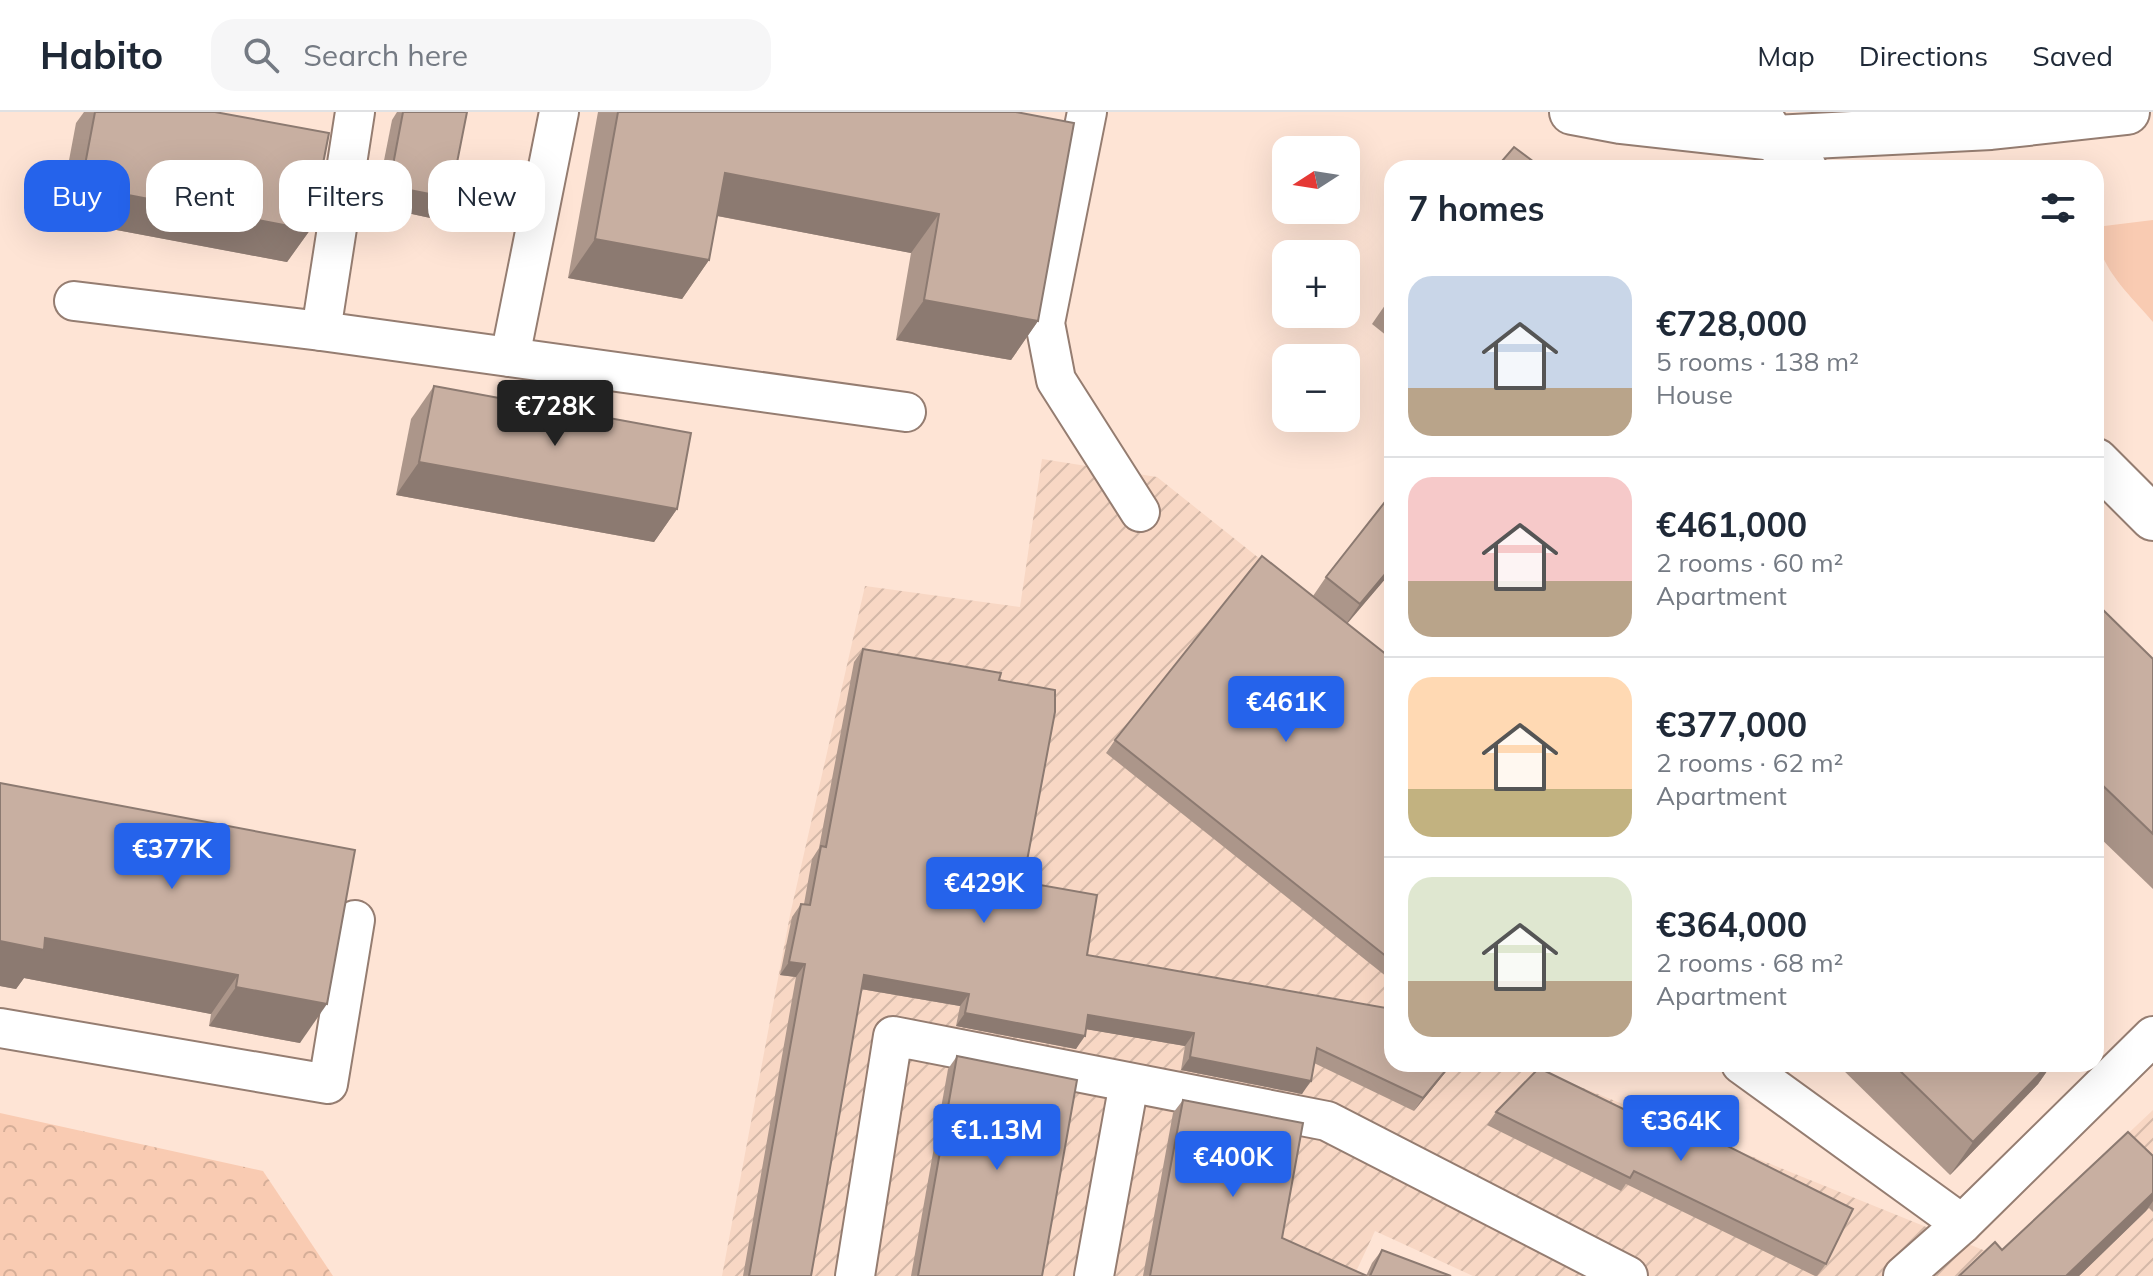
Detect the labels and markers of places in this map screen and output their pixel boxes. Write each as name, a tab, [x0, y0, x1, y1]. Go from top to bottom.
pin: €728K	[499, 380, 611, 448]
pin: €461K	[1230, 676, 1342, 744]
pin: €377K	[116, 823, 228, 891]
pin: €429K	[928, 857, 1040, 925]
pin: €364K	[1625, 1095, 1737, 1163]
pin: €1.13M	[932, 1104, 1062, 1172]
pin: €400K	[1177, 1131, 1289, 1199]

